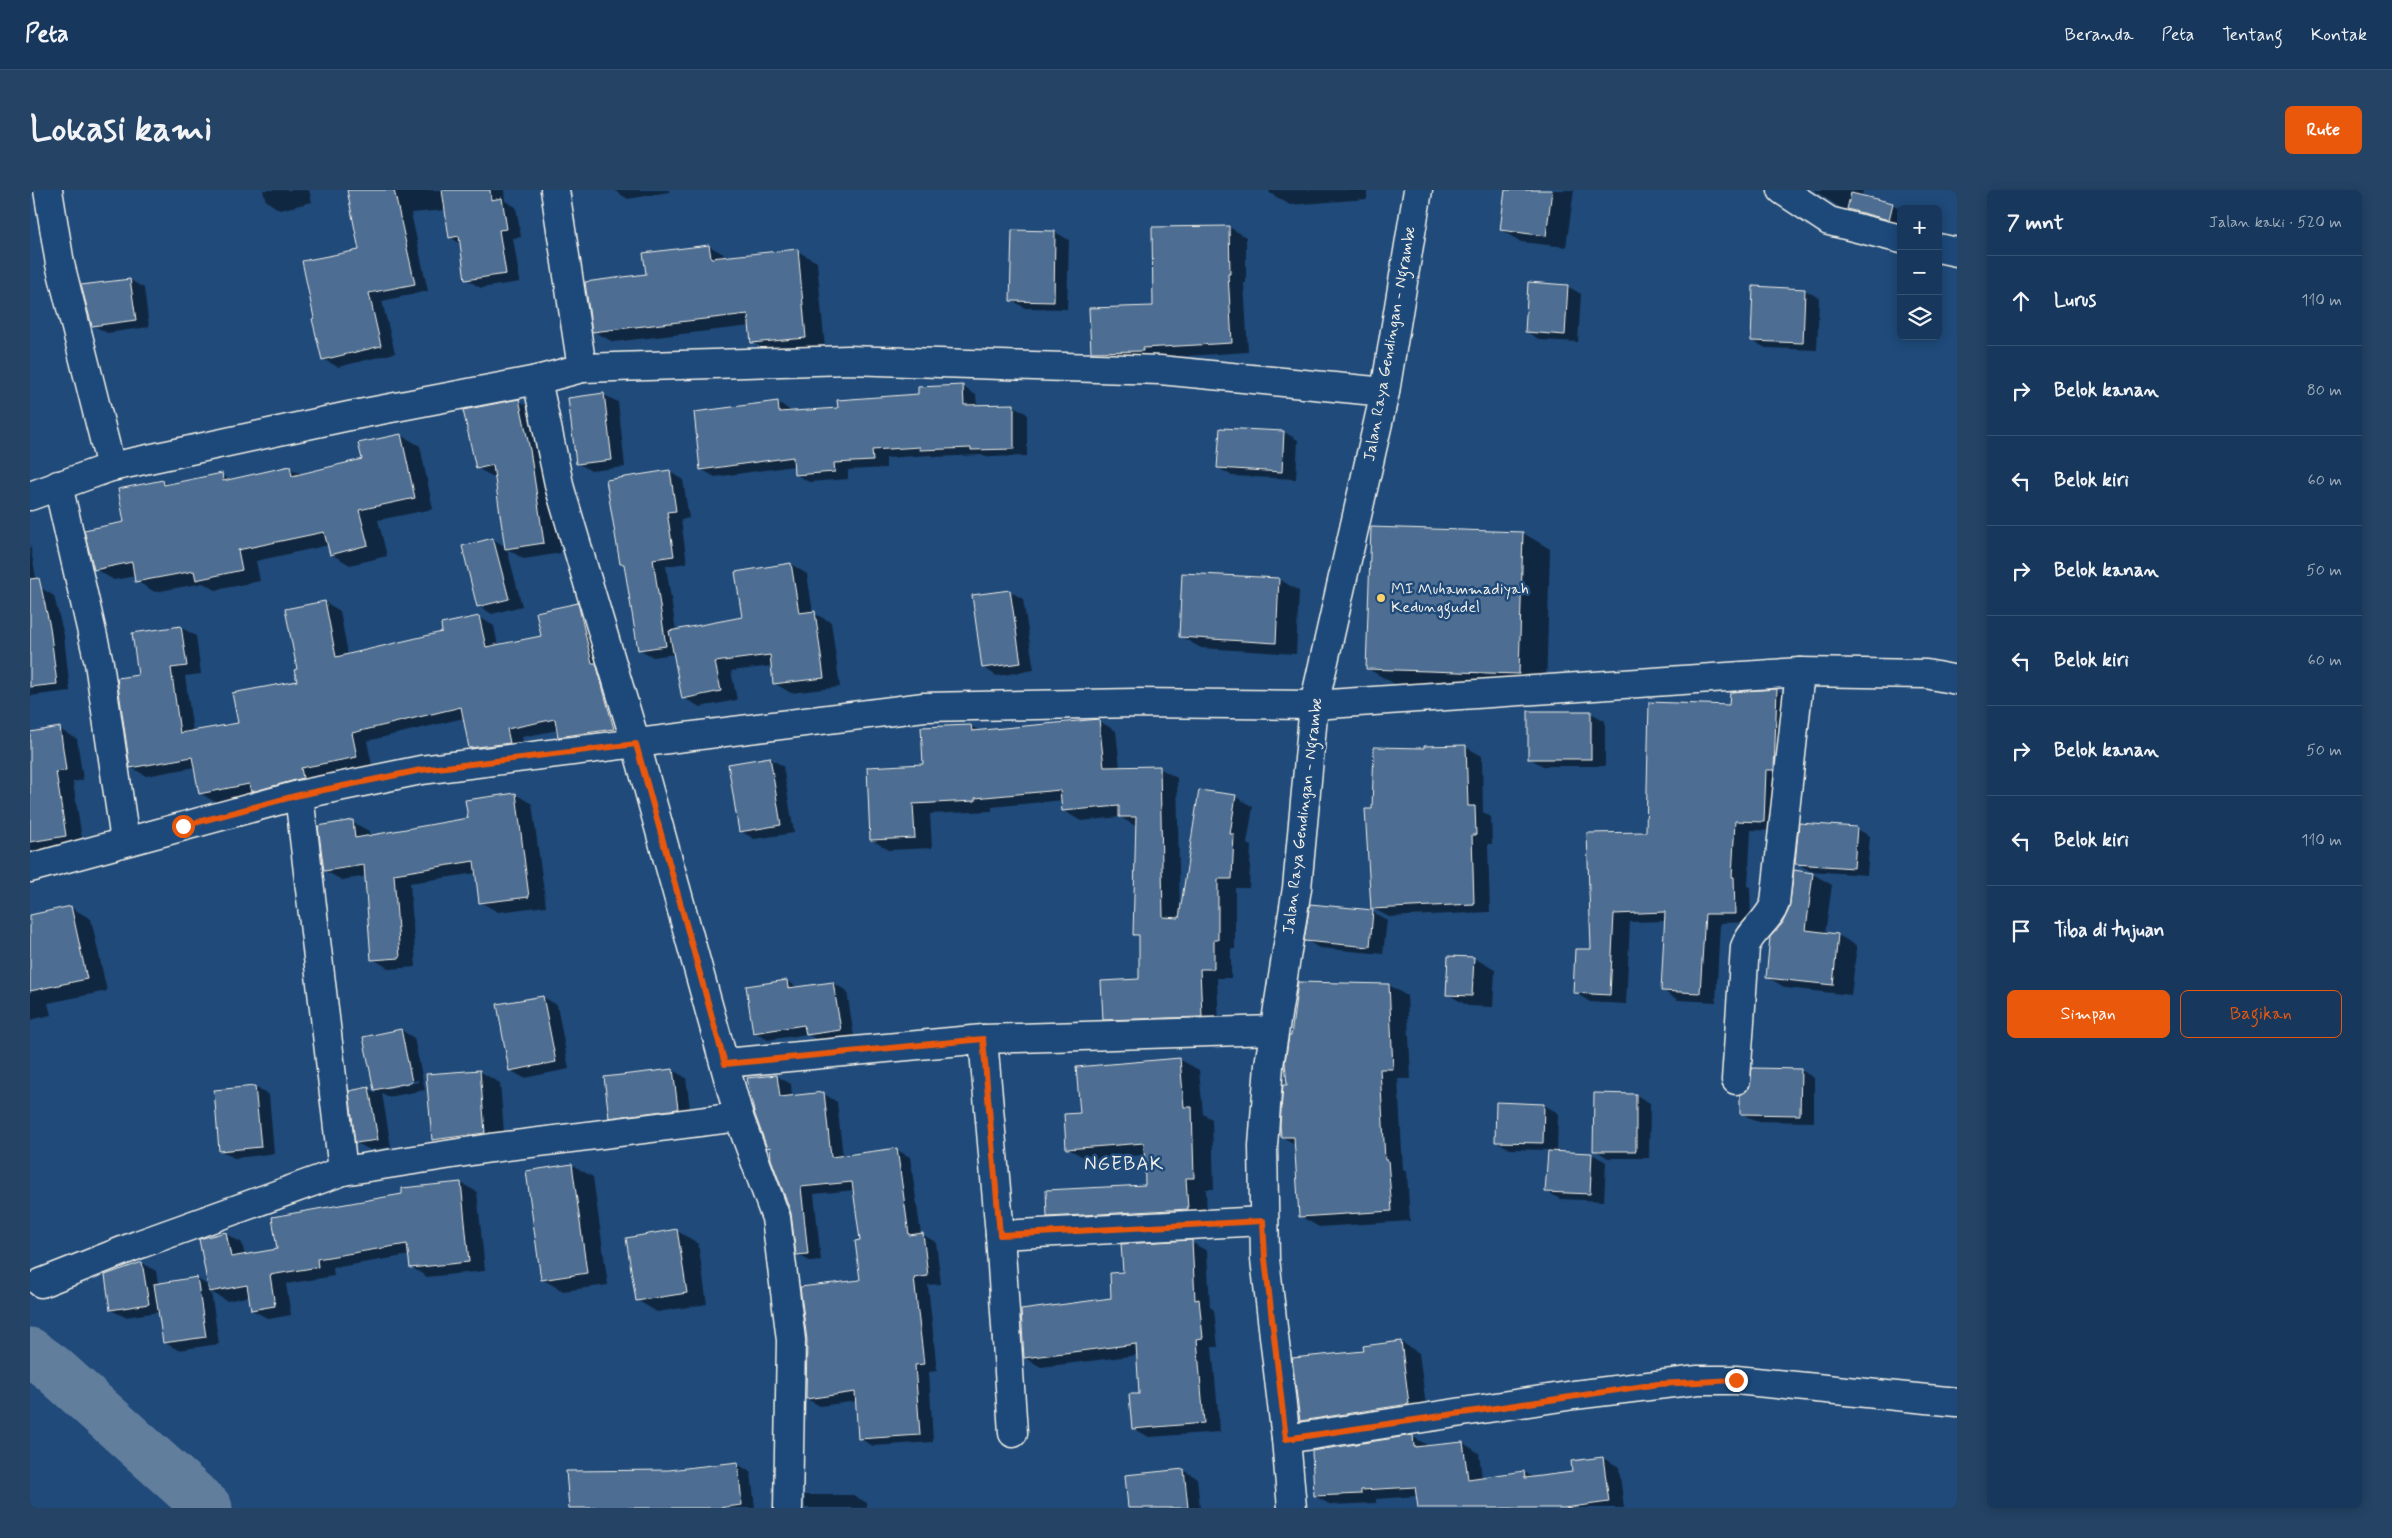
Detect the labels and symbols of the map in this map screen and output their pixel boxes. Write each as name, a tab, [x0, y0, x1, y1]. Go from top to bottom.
street label: Jalan Raya Gendingan - Ngrambe	[1359, 224, 1422, 463]
place label: MI Muhammadiyah Kedunggudel	[1391, 579, 1529, 619]
marker: MI Muhammadiyah Kedunggudel	[1375, 592, 1387, 604]
street label: Jalan Raya Gendingan - Ngrambe	[1278, 696, 1329, 936]
route start	[172, 815, 195, 838]
district label: NGEBAK	[1084, 1152, 1164, 1177]
route end	[1725, 1369, 1748, 1392]

